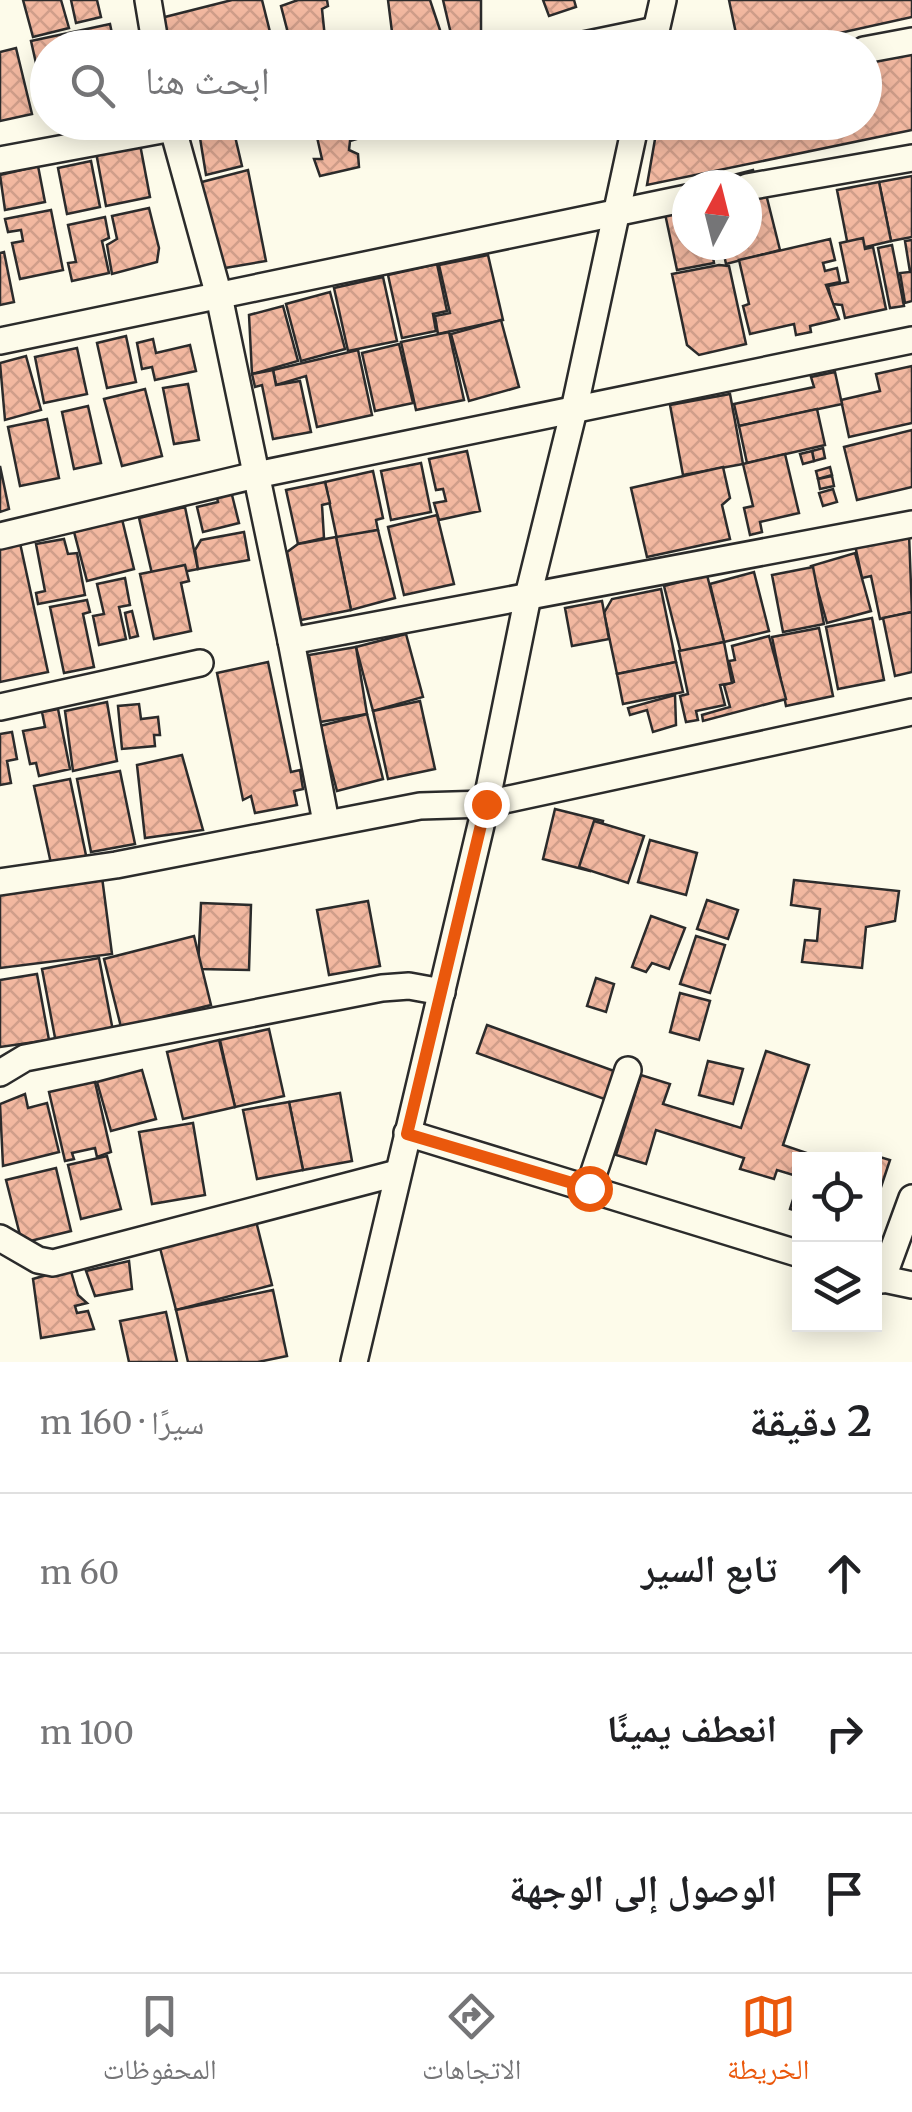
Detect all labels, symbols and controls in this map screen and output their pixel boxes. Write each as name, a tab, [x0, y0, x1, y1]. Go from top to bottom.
search box	[30, 30, 882, 140]
text: ابحث هنا	[145, 57, 270, 104]
icon: search	[65, 58, 120, 113]
north arrow	[672, 170, 762, 260]
route end	[464, 782, 510, 828]
map controls	[792, 1152, 882, 1332]
button: locate	[792, 1152, 882, 1242]
route start	[567, 1166, 613, 1212]
button: layers	[792, 1242, 882, 1332]
text: 2 دقيقة	[749, 1395, 872, 1447]
text: سيرًا · 160 m	[40, 1403, 204, 1443]
text: تابع السير	[641, 1545, 777, 1592]
icon: ahead	[817, 1546, 872, 1601]
text: 60 m	[40, 1553, 119, 1593]
text: انعطف يمينًا	[607, 1705, 777, 1752]
icon: right	[817, 1706, 872, 1761]
text: 100 m	[40, 1713, 134, 1753]
text: الوصول إلى الوجهة	[509, 1865, 777, 1912]
icon: arrive	[817, 1866, 872, 1921]
tab: المحفوظات	[103, 1989, 217, 2097]
tab: الاتجاهات	[422, 1989, 521, 2097]
tab: الخريطة	[727, 1989, 809, 2097]

